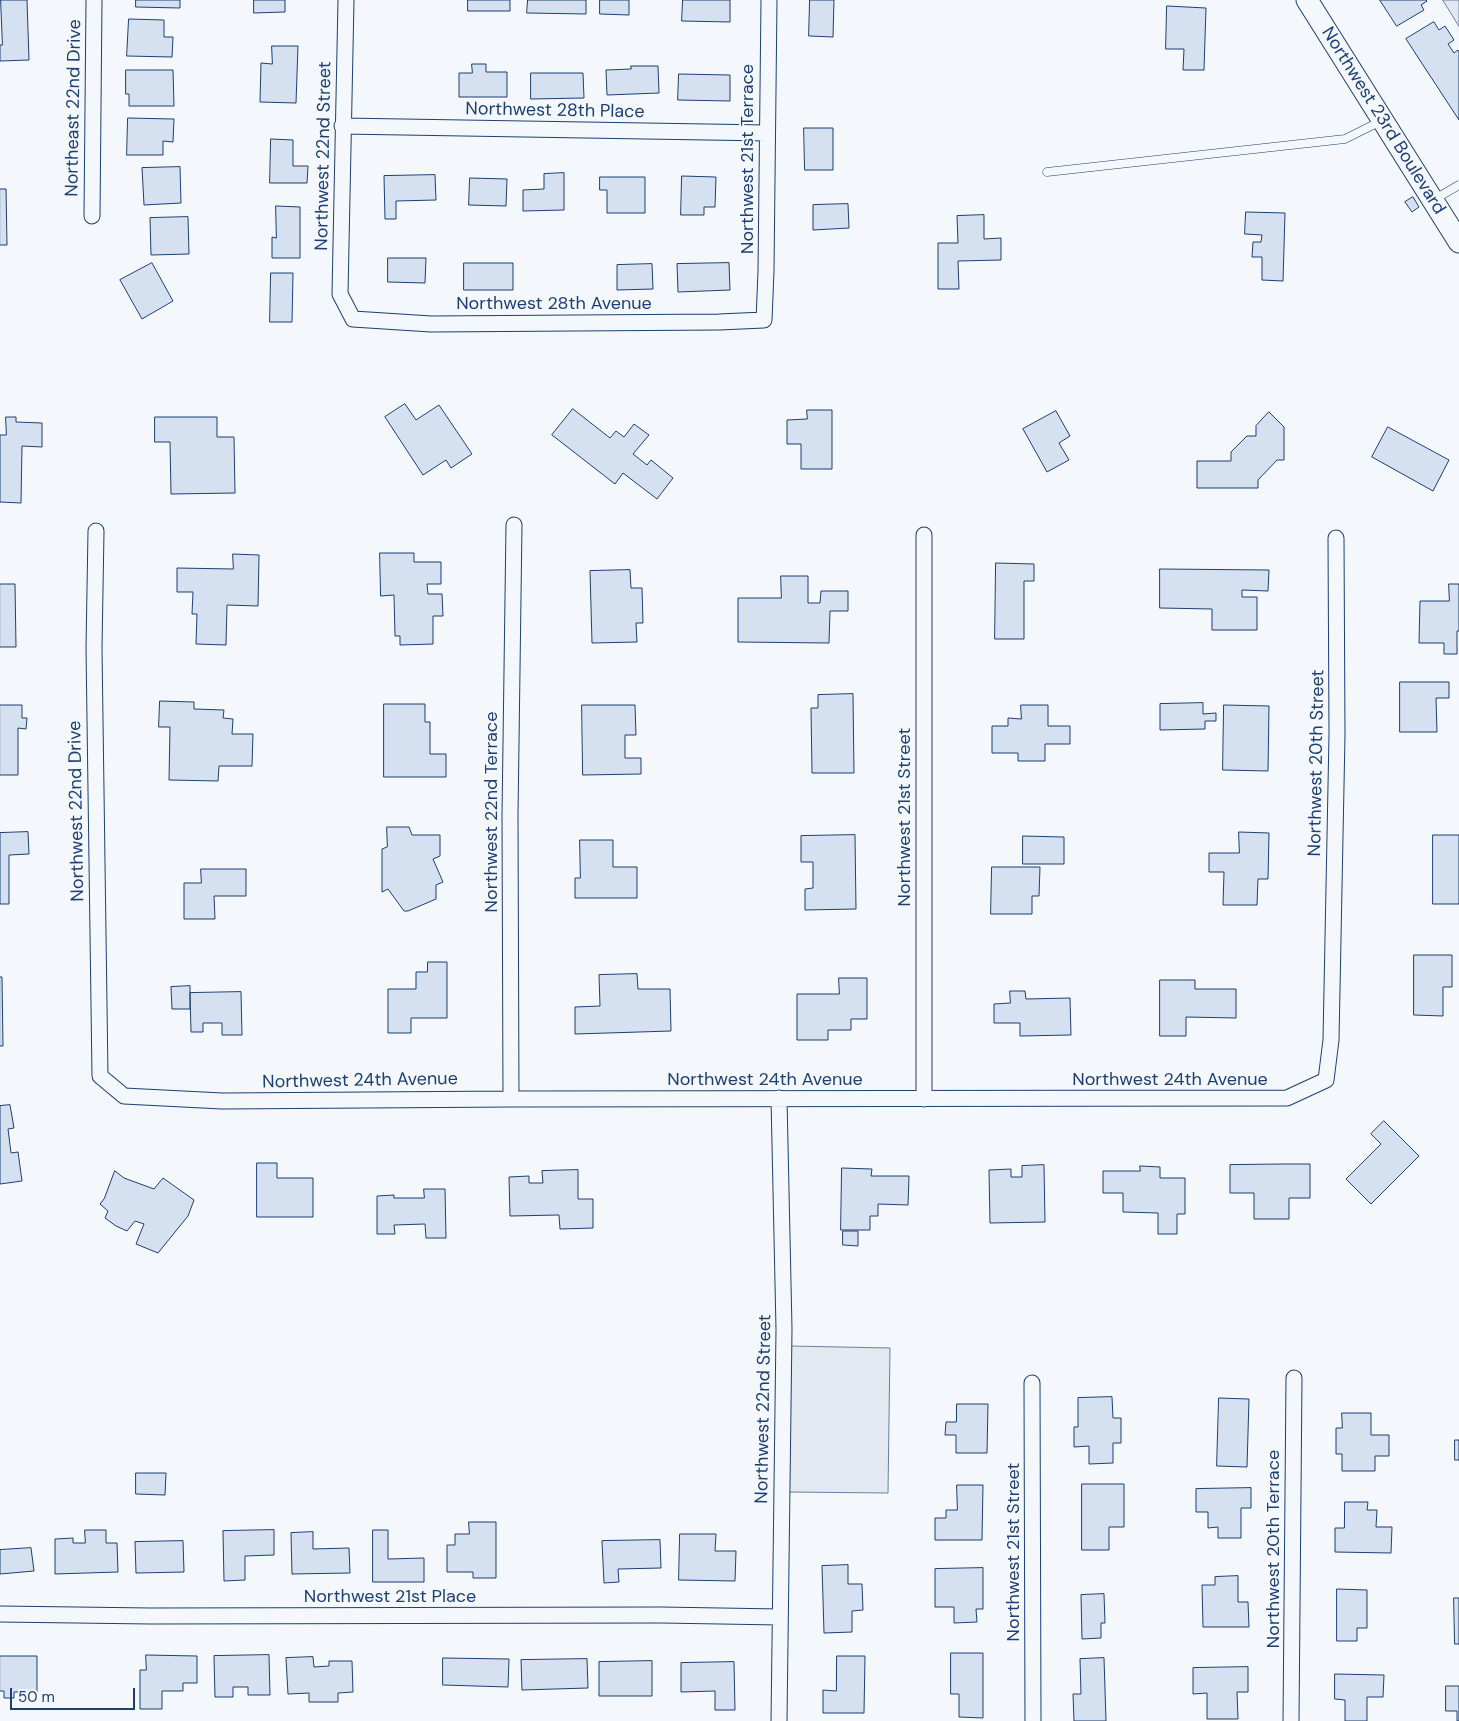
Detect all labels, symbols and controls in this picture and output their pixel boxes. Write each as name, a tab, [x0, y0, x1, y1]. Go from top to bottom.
street label: Northeast 22nd Drive	[62, 19, 86, 197]
street label: Northwest 23rd Boulevard	[1316, 23, 1450, 219]
street label: Northwest 22nd Street	[312, 61, 336, 251]
street label: Northwest 21st Terrace	[737, 64, 759, 254]
street label: Northwest 28th Place	[465, 99, 645, 123]
street label: Northwest 28th Avenue	[456, 293, 652, 315]
street label: Northwest 20th Street	[1305, 669, 1329, 857]
street label: Northwest 22nd Terrace	[481, 712, 503, 912]
street label: Northwest 22nd Drive	[65, 720, 89, 902]
street label: Northwest 21st Street	[894, 728, 916, 906]
street label: Northwest 24th Avenue	[262, 1068, 458, 1094]
street label: Northwest 24th Avenue	[667, 1069, 863, 1091]
street label: Northwest 24th Avenue	[1072, 1069, 1268, 1091]
street label: Northwest 22nd Street	[752, 1314, 776, 1504]
street label: Northwest 20th Terrace	[1263, 1450, 1285, 1648]
street label: Northwest 21st Street	[1003, 1463, 1025, 1641]
street label: Northwest 21st Place	[304, 1586, 476, 1608]
scale bar	[12, 1678, 138, 1710]
text: 50 m	[18, 1687, 55, 1707]

